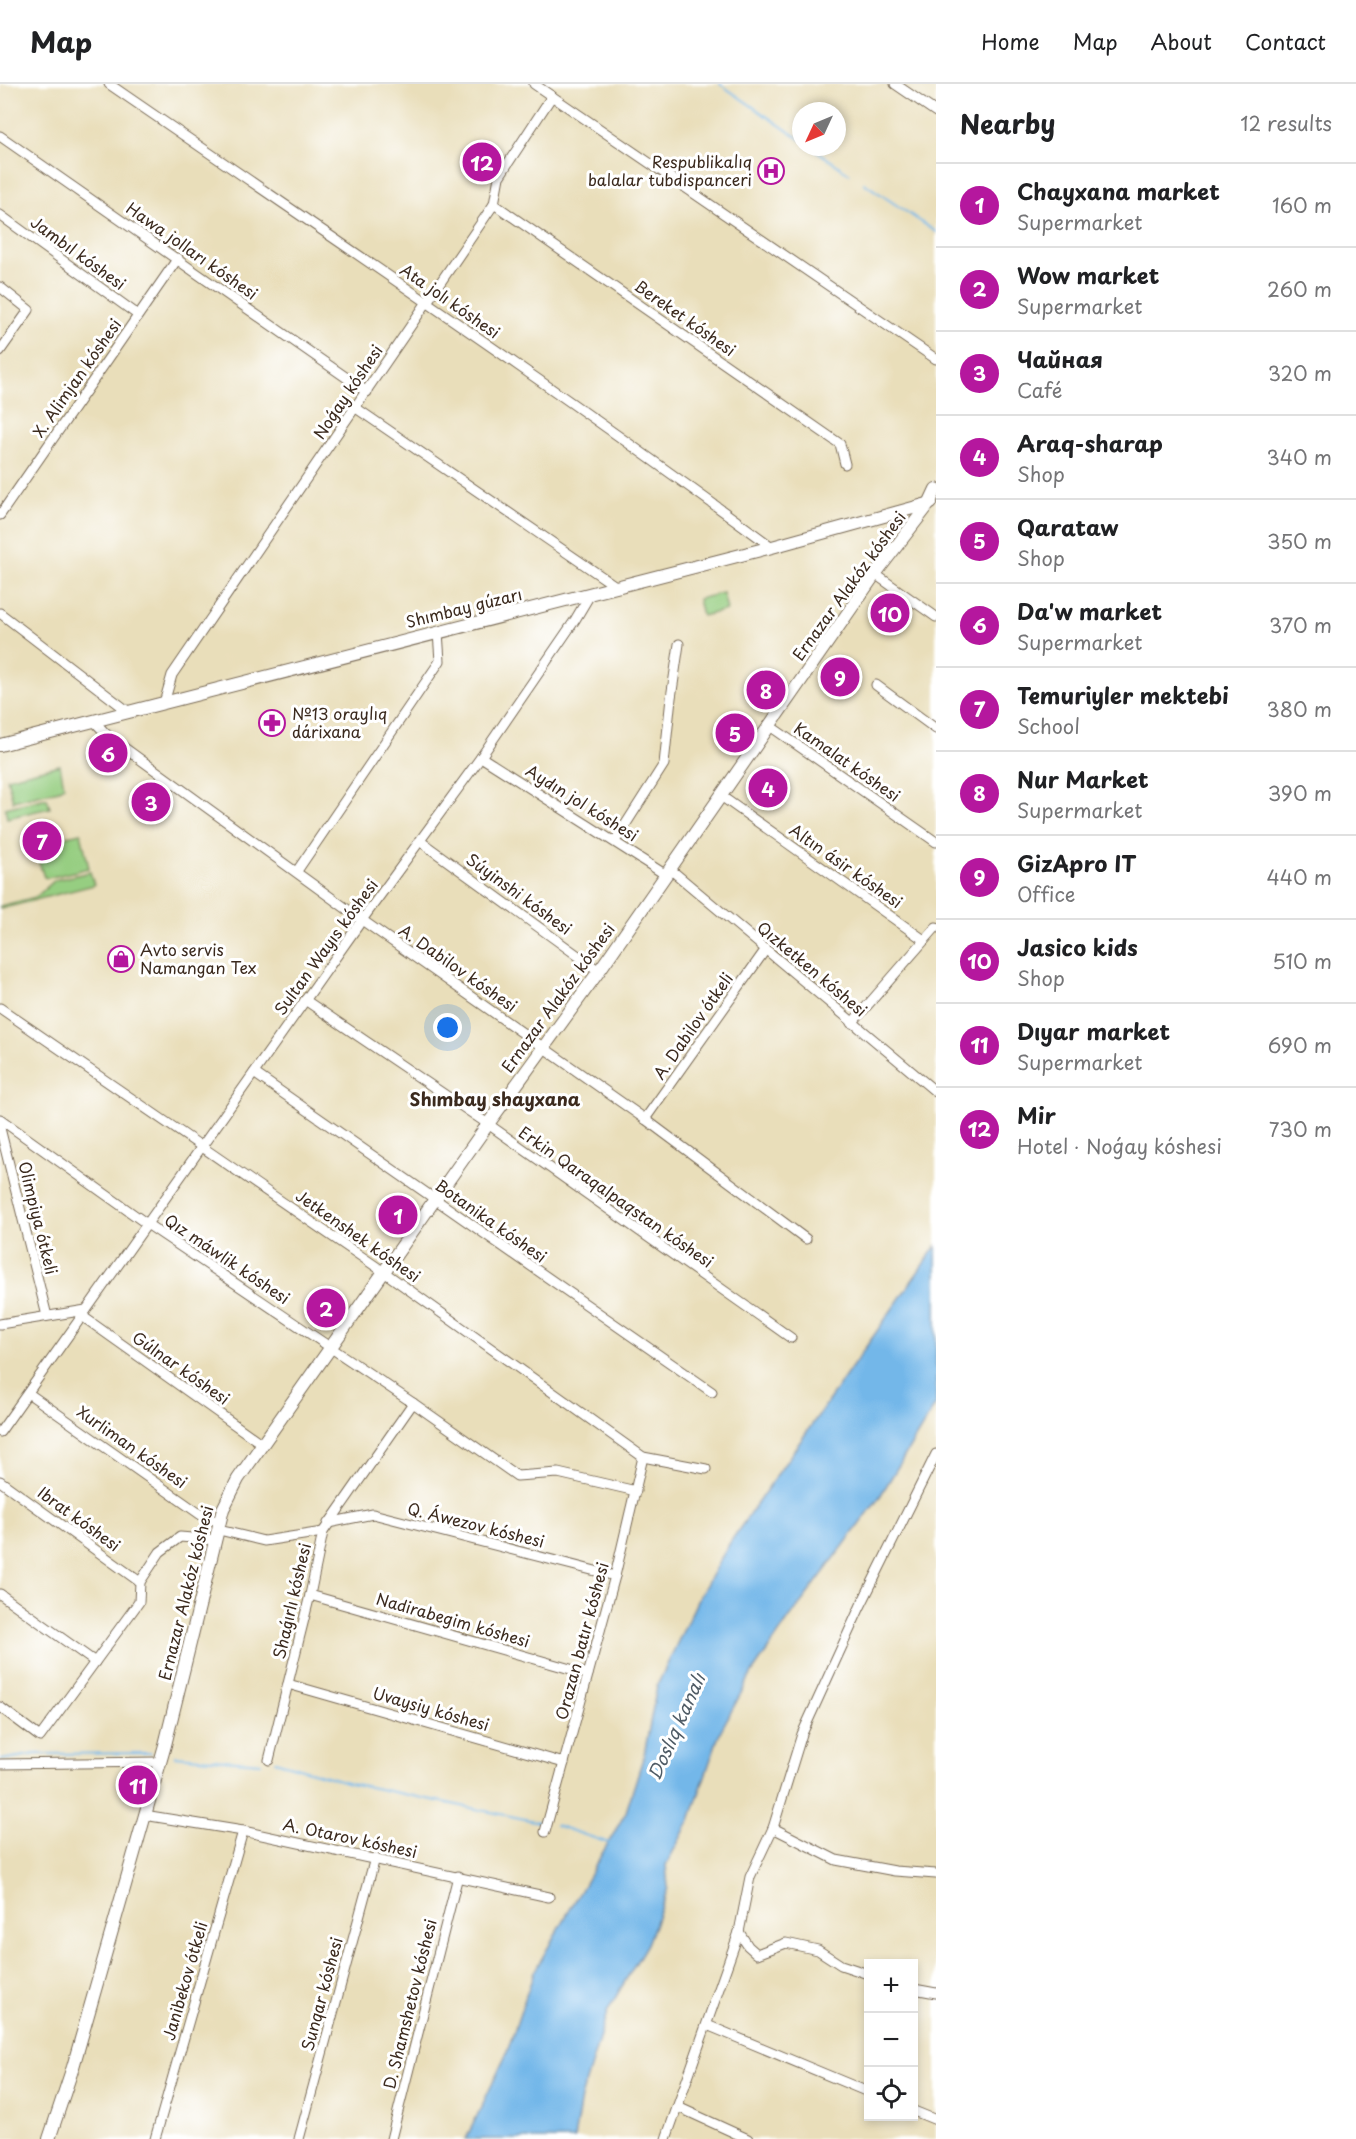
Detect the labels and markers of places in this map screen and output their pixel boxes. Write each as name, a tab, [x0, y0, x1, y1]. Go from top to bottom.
pin: 12	[462, 140, 502, 184]
place label: Respublikalıq balalar tubdispanceri	[588, 149, 752, 191]
hospital icon: Respublikalıq balalar tubdispanceri	[756, 156, 786, 186]
pin: 10	[870, 590, 910, 636]
pin: 9	[820, 654, 860, 700]
pin: 8	[746, 668, 786, 712]
place label: №13 oraylıq dárixana	[292, 701, 387, 743]
pharmacy icon: №13 oraylıq dárixana	[257, 708, 287, 738]
pin: 5	[716, 710, 754, 756]
pin: 6	[88, 730, 128, 776]
pin: 4	[748, 766, 788, 810]
pin: 3	[132, 780, 170, 824]
pin: 7	[22, 818, 62, 864]
place label: Avto servis Namangan Tex	[140, 937, 256, 979]
shop icon: Avto servis Namangan Tex	[106, 944, 136, 974]
pin: 1	[378, 1192, 418, 1238]
pin: 2	[306, 1286, 346, 1330]
pin: 11	[118, 1762, 158, 1808]

